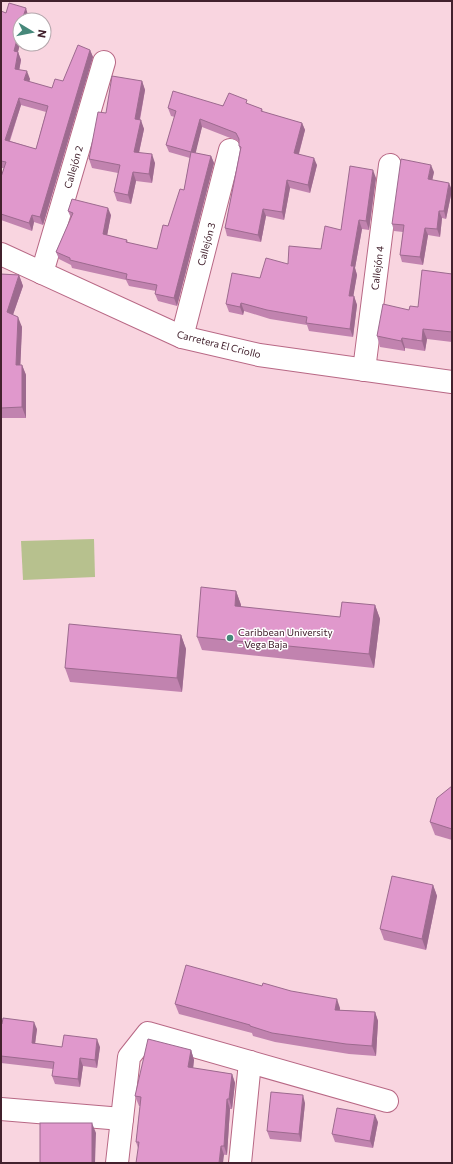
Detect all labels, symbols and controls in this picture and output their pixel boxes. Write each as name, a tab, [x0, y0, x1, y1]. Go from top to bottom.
north arrow	[12, 12, 52, 52]
text: N	[35, 29, 49, 39]
street label: Callejón 2	[61, 144, 85, 190]
street label: Callejón 3	[194, 221, 218, 267]
street label: Callejón 4	[368, 245, 386, 291]
street label: Carretera El Criollo	[176, 328, 262, 360]
place label: Caribbean University - Vega Baja	[238, 626, 333, 650]
marker: Caribbean University - Vega Baja	[225, 633, 235, 643]

